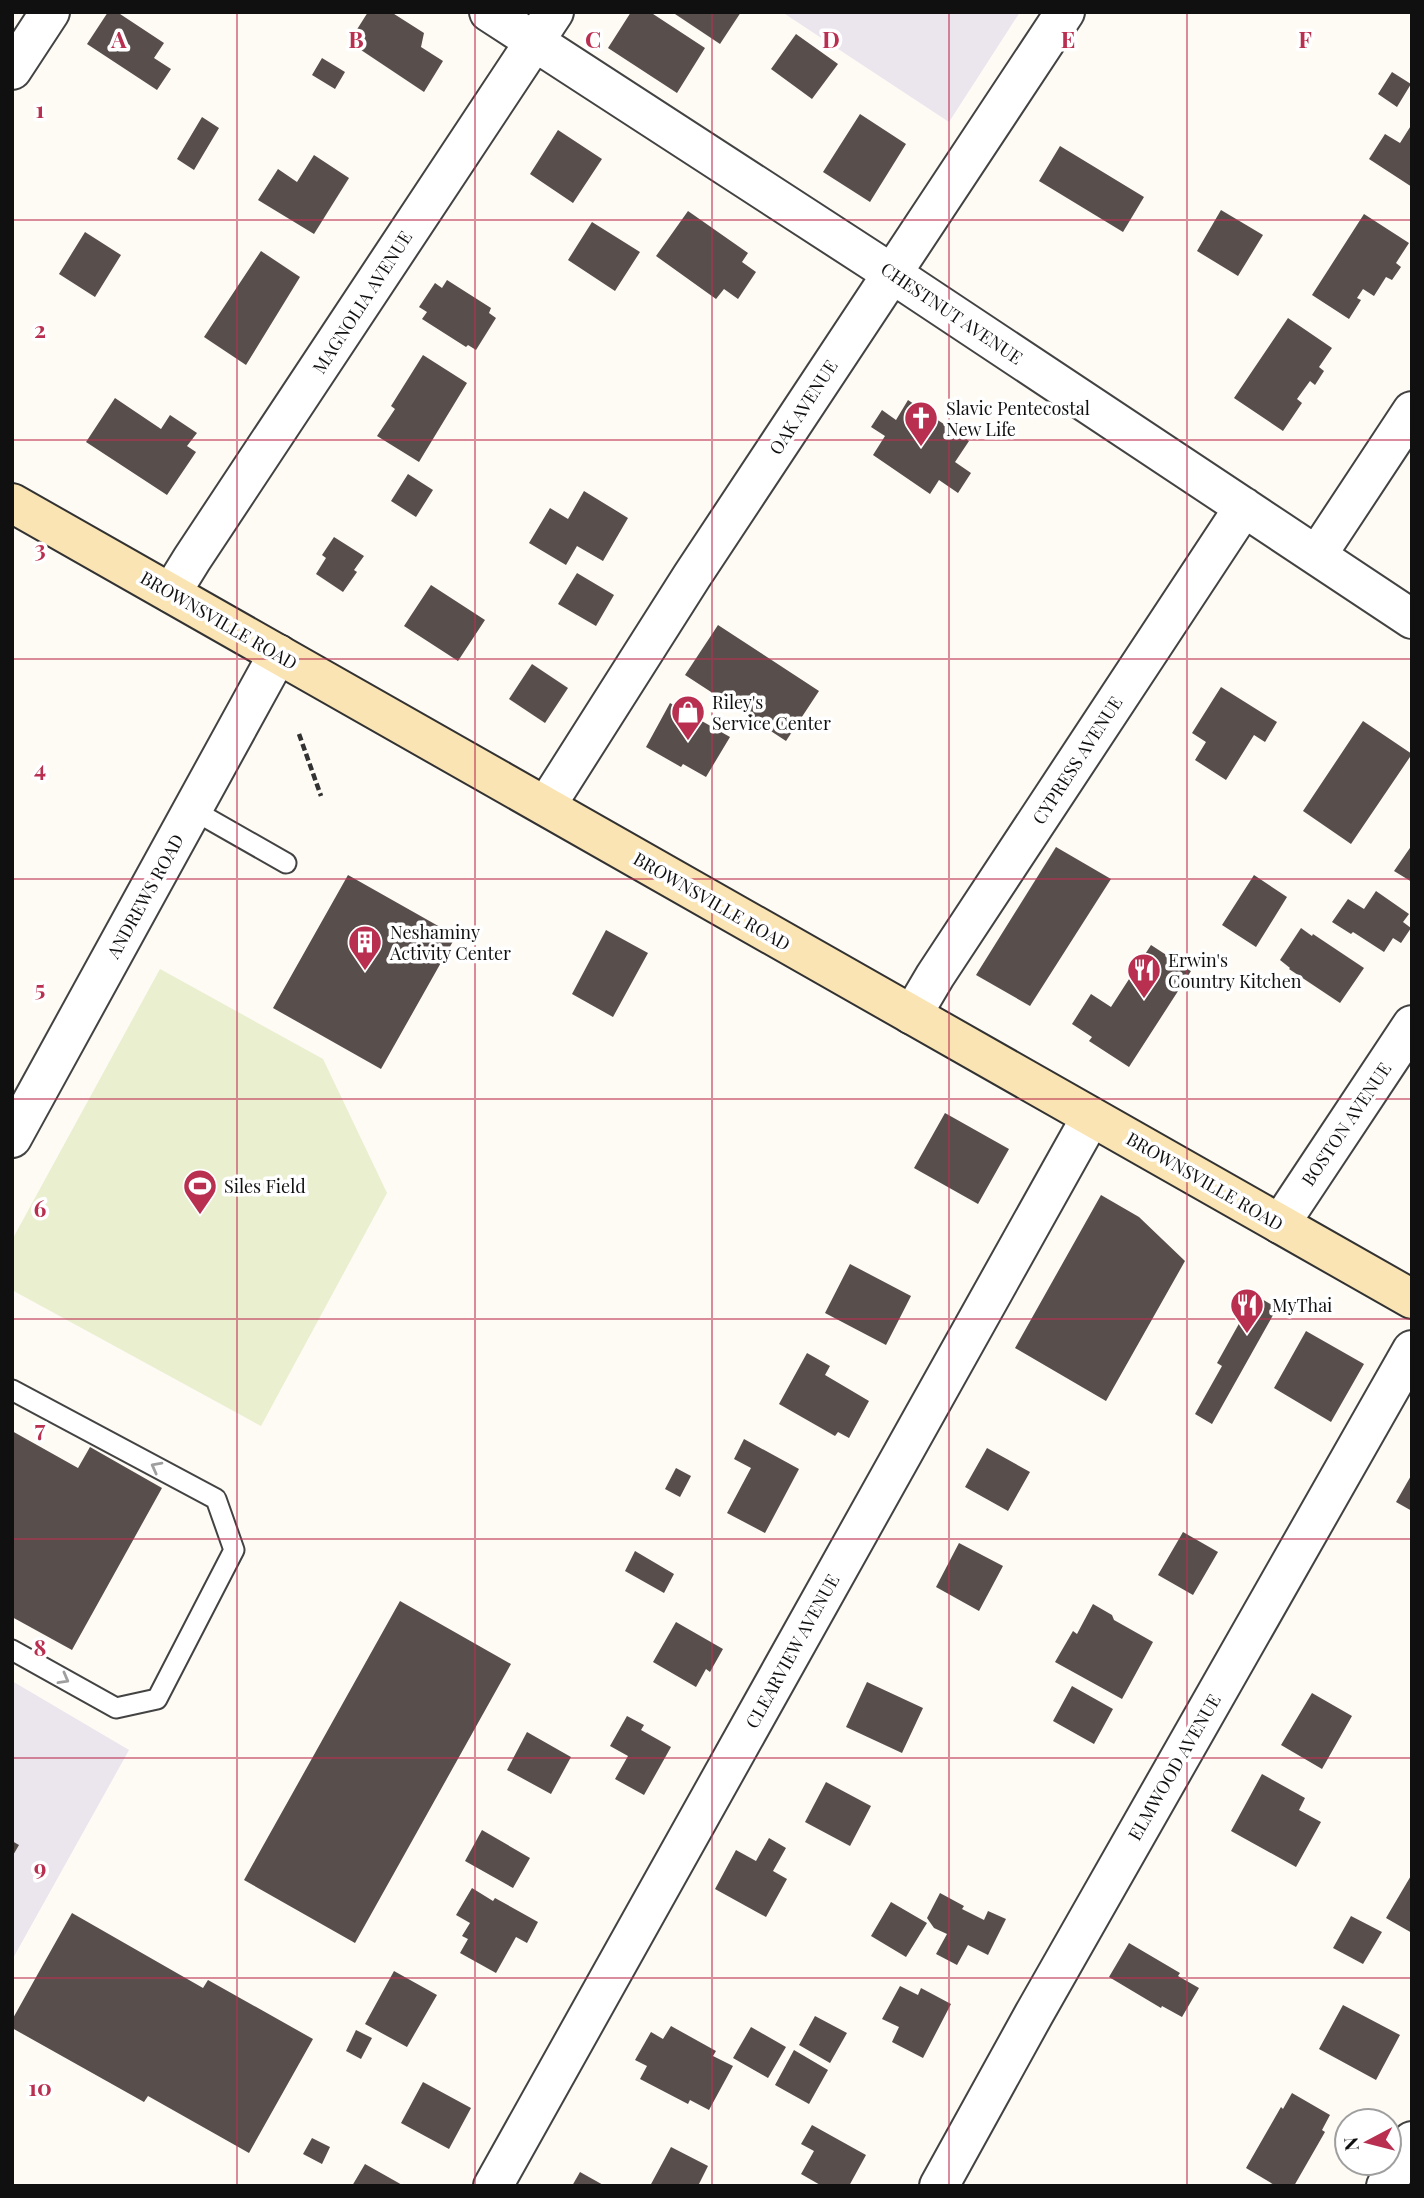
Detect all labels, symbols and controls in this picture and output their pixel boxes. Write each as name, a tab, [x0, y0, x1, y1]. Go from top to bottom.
text: A	[110, 23, 127, 54]
text: B	[348, 23, 364, 54]
text: C	[585, 23, 601, 54]
text: D	[822, 23, 840, 54]
text: E	[1061, 23, 1075, 54]
text: F	[1298, 23, 1312, 54]
text: 1	[36, 93, 45, 124]
street label: MAGNOLIA AVENUE	[307, 226, 417, 378]
street label: CHESTNUT AVENUE	[876, 257, 1028, 369]
text: 2	[34, 313, 46, 344]
street label: OAK AVENUE	[763, 355, 843, 459]
place label: Slavic Pentecostal New Life	[946, 396, 1090, 441]
church icon: Slavic Pentecostal New Life	[902, 399, 940, 448]
text: 3	[34, 532, 46, 563]
street label: BROWNSVILLE ROAD	[136, 565, 302, 675]
place label: Riley's Service Center	[712, 690, 831, 735]
street label: CYPRESS AVENUE	[1027, 691, 1127, 829]
shop icon: Riley's Service Center	[669, 693, 707, 742]
text: 4	[34, 752, 46, 783]
street label: ANDREWS ROAD	[100, 830, 189, 963]
street label: BROWNSVILLE ROAD	[629, 846, 795, 956]
place label: Neshaminy Activity Center	[389, 920, 511, 965]
building icon: Neshaminy Activity Center	[346, 923, 384, 972]
place label: Erwin's Country Kitchen	[1168, 948, 1302, 993]
restaurant icon: Erwin's Country Kitchen	[1125, 951, 1163, 1000]
text: 5	[35, 972, 45, 1003]
street label: BOSTON AVENUE	[1296, 1058, 1396, 1190]
street label: BROWNSVILLE ROAD	[1122, 1126, 1288, 1236]
sports icon: Siles Field	[181, 1167, 219, 1216]
place label: Siles Field	[224, 1174, 306, 1198]
text: 6	[34, 1192, 47, 1223]
restaurant icon: MyThai	[1228, 1286, 1266, 1335]
place label: MyThai	[1272, 1293, 1332, 1317]
text: 7	[35, 1412, 46, 1443]
one-way arrow	[150, 1461, 163, 1475]
street label: CLEARVIEW AVENUE	[740, 1570, 844, 1732]
text: 8	[34, 1631, 46, 1662]
one-way arrow	[57, 1671, 69, 1684]
street label: ELMWOOD AVENUE	[1122, 1689, 1226, 1845]
text: 9	[34, 1851, 46, 1882]
text: 10	[28, 2071, 52, 2102]
north arrow	[1333, 2107, 1403, 2177]
text: N	[1336, 2136, 1364, 2153]

